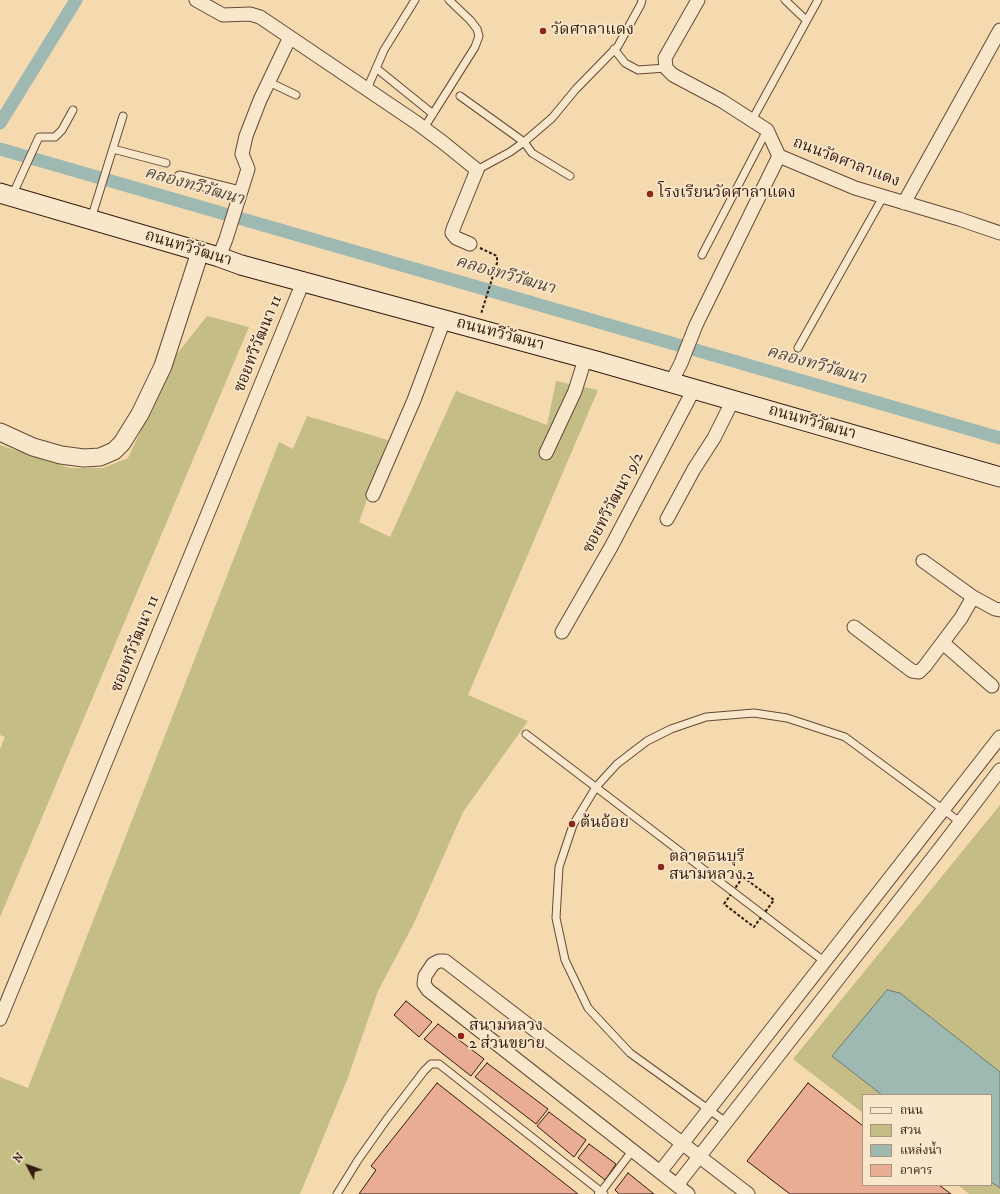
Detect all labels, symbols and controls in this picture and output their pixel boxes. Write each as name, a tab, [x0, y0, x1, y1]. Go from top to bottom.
place label: วัดศาลาแดง	[551, 21, 634, 41]
marker: วัดศาลาแดง	[538, 26, 548, 36]
street label: ถนนวัดศาลาแดง	[790, 134, 902, 192]
water label: คลองทวีวัฒนา	[142, 163, 246, 211]
place label: โรงเรียนวัดศาลาแดง	[658, 184, 796, 204]
marker: โรงเรียนวัดศาลาแดง	[645, 189, 655, 199]
street label: ถนนทวีวัฒนา	[142, 227, 234, 271]
water label: คลองทวีวัฒนา	[453, 252, 557, 300]
street label: ซอยทวีวัฒนา 11	[231, 293, 287, 395]
street label: ถนนทวีวัฒนา	[454, 314, 546, 356]
water label: คลองทวีวัฒนา	[764, 342, 868, 390]
street label: ถนนทวีวัฒนา	[766, 401, 858, 445]
street label: ซอยทวีวัฒนา 9/2	[579, 449, 649, 557]
street label: ซอยทวีวัฒนา 11	[108, 593, 164, 695]
place label: ต้นอ้อย	[580, 814, 629, 834]
marker: ต้นอ้อย	[567, 819, 577, 829]
place label: ตลาดธนบุรี สนามหลวง 2	[669, 848, 754, 886]
marker: ตลาดธนบุรี สนามหลวง 2	[656, 862, 666, 872]
place label: สนามหลวง 2 ส่วนขยาย	[469, 1017, 545, 1055]
marker: สนามหลวง 2 ส่วนขยาย	[456, 1031, 466, 1041]
legend	[862, 1094, 992, 1186]
text: ถนน	[900, 1103, 923, 1118]
text: สวน	[900, 1123, 921, 1138]
text: แหล่งน้ำ	[900, 1143, 942, 1158]
north arrow	[8, 1146, 48, 1186]
text: N	[11, 1150, 27, 1166]
text: อาคาร	[900, 1163, 932, 1178]

